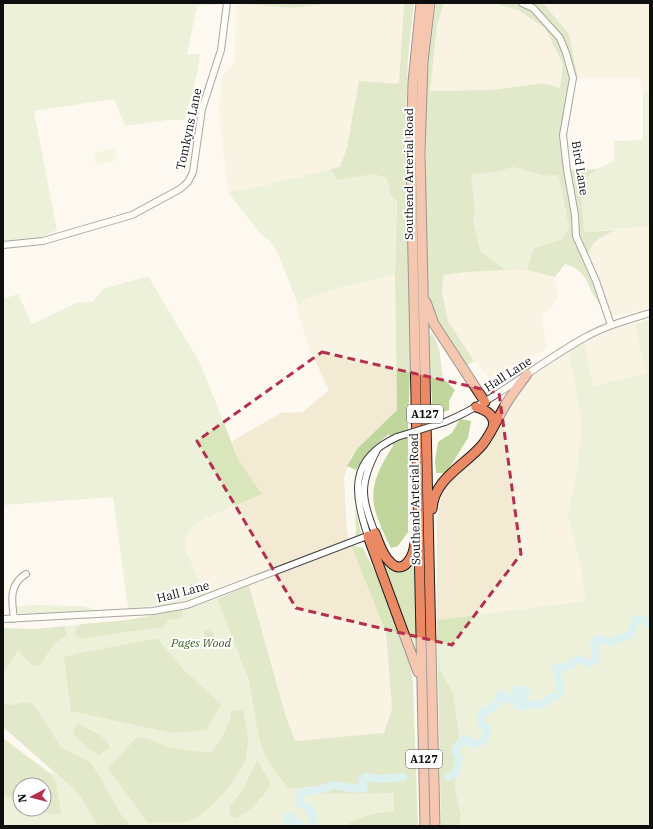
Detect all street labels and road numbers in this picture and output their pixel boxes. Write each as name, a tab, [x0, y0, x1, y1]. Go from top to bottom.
street label: Tomkyns Lane	[173, 87, 204, 171]
street label: Southend Arterial Road	[401, 108, 416, 240]
street label: Bird Lane	[569, 140, 592, 196]
street label: Hall Lane	[481, 353, 534, 395]
road number: A127	[407, 405, 443, 423]
street label: Southend Arterial Road	[406, 433, 423, 565]
street label: Hall Lane	[155, 577, 211, 606]
road number: A127	[406, 750, 442, 768]

